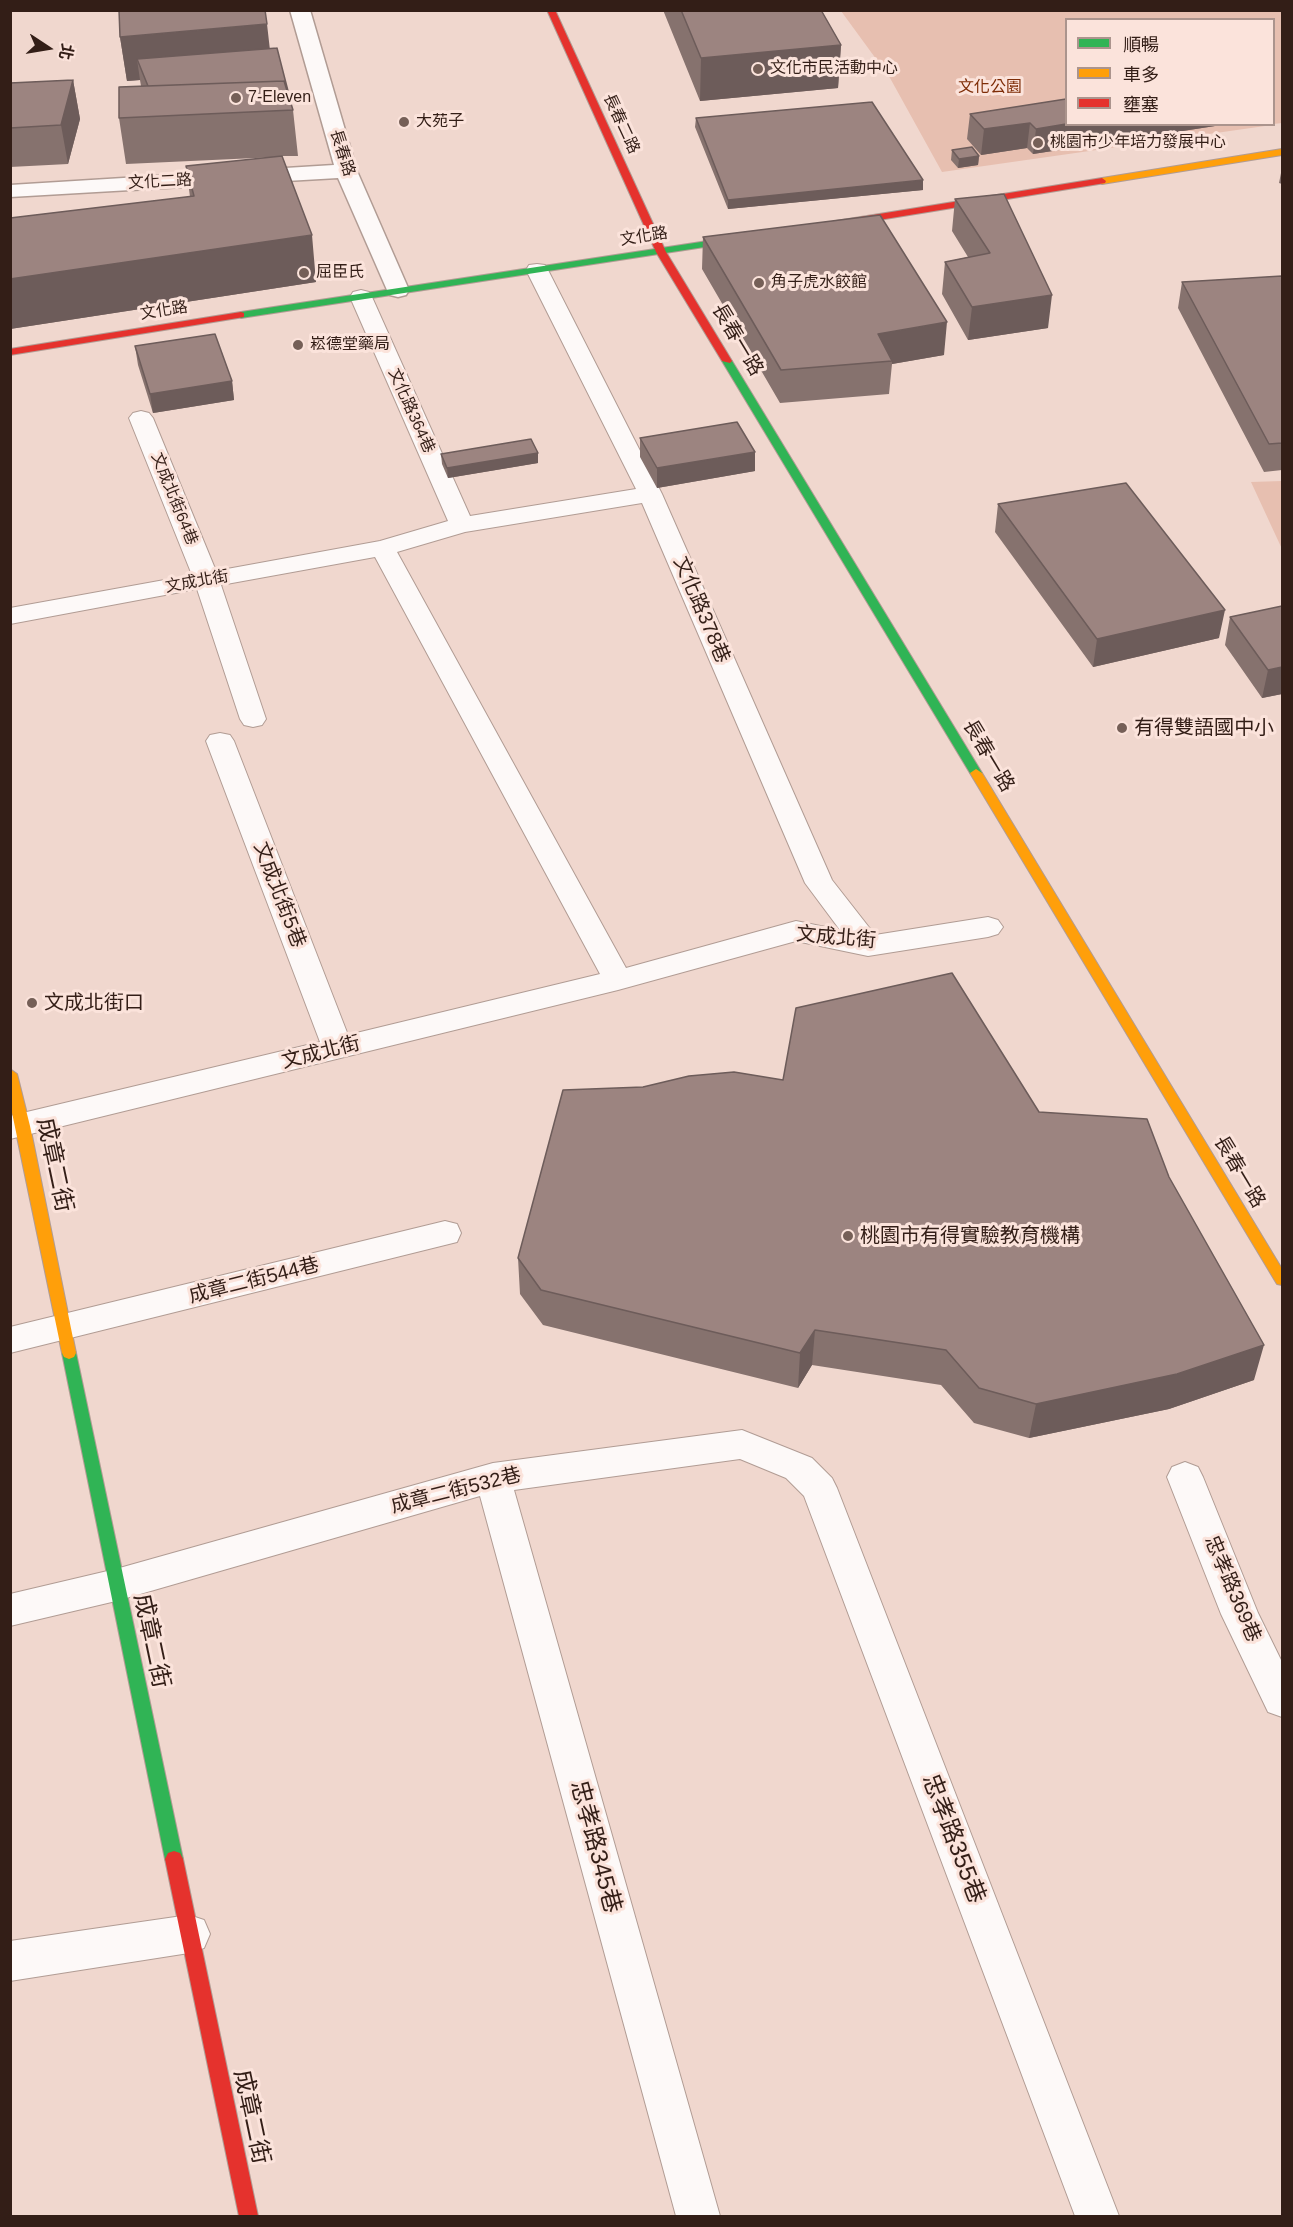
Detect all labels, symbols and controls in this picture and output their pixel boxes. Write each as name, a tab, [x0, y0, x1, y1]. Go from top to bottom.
north arrow	[18, 18, 78, 78]
legend	[1065, 18, 1275, 126]
text: 順暢	[1123, 35, 1159, 55]
text: 北	[56, 42, 76, 61]
place label: 文化市民活動中心	[770, 59, 898, 79]
marker: 文化市民活動中心	[751, 62, 765, 76]
text: 車多	[1123, 65, 1159, 85]
park label: 文化公園	[958, 78, 1022, 98]
place label: 7-Eleven	[248, 88, 311, 108]
marker: 7-Eleven	[229, 91, 243, 105]
street label: 長春二路	[599, 91, 643, 157]
text: 壅塞	[1123, 95, 1159, 115]
place label: 大苑子	[416, 112, 464, 132]
marker: 大苑子	[397, 115, 411, 129]
street label: 長春路	[325, 127, 359, 179]
place label: 桃園市少年培力發展中心	[1050, 133, 1226, 153]
marker: 桃園市少年培力發展中心	[1031, 136, 1045, 150]
street label: 文化二路	[128, 171, 192, 193]
street label: 文化路	[619, 224, 669, 250]
place label: 屈臣氏	[316, 263, 364, 283]
marker: 屈臣氏	[297, 266, 311, 280]
place label: 角子虎水餃館	[771, 273, 867, 293]
marker: 角子虎水餃館	[752, 276, 766, 290]
street label: 文化路	[139, 298, 189, 324]
street label: 長春一路	[706, 300, 768, 380]
place label: 崧德堂藥局	[310, 335, 390, 355]
marker: 崧德堂藥局	[291, 338, 305, 352]
street label: 文化路364巷	[384, 366, 438, 456]
street label: 文成北街64巷	[147, 450, 201, 548]
street label: 文化路378巷	[668, 553, 734, 667]
street label: 文成北街	[164, 567, 230, 597]
street label: 長春一路	[957, 716, 1019, 796]
place label: 有得雙語國中小	[1134, 716, 1274, 740]
marker: 有得雙語國中小	[1115, 721, 1129, 735]
street label: 文成北街5巷	[248, 839, 310, 951]
street label: 文成北街	[795, 923, 877, 953]
place label: 文成北街口	[44, 991, 144, 1015]
marker: 文成北街口	[25, 996, 39, 1010]
street label: 文成北街	[279, 1032, 363, 1074]
street label: 成章二街	[30, 1115, 78, 1215]
street label: 長春一路	[1208, 1132, 1270, 1212]
place label: 桃園市有得實驗教育機構	[860, 1224, 1080, 1248]
marker: 桃園市有得實驗教育機構	[841, 1229, 855, 1243]
street label: 成章二街544巷	[186, 1253, 322, 1309]
street label: 成章二街532巷	[388, 1463, 524, 1519]
street label: 忠孝路369巷	[1199, 1532, 1265, 1646]
street label: 成章二街	[127, 1591, 175, 1691]
street label: 忠孝路355巷	[915, 1770, 991, 1908]
street label: 忠孝路345巷	[563, 1778, 627, 1916]
street label: 成章二街	[227, 2067, 275, 2167]

